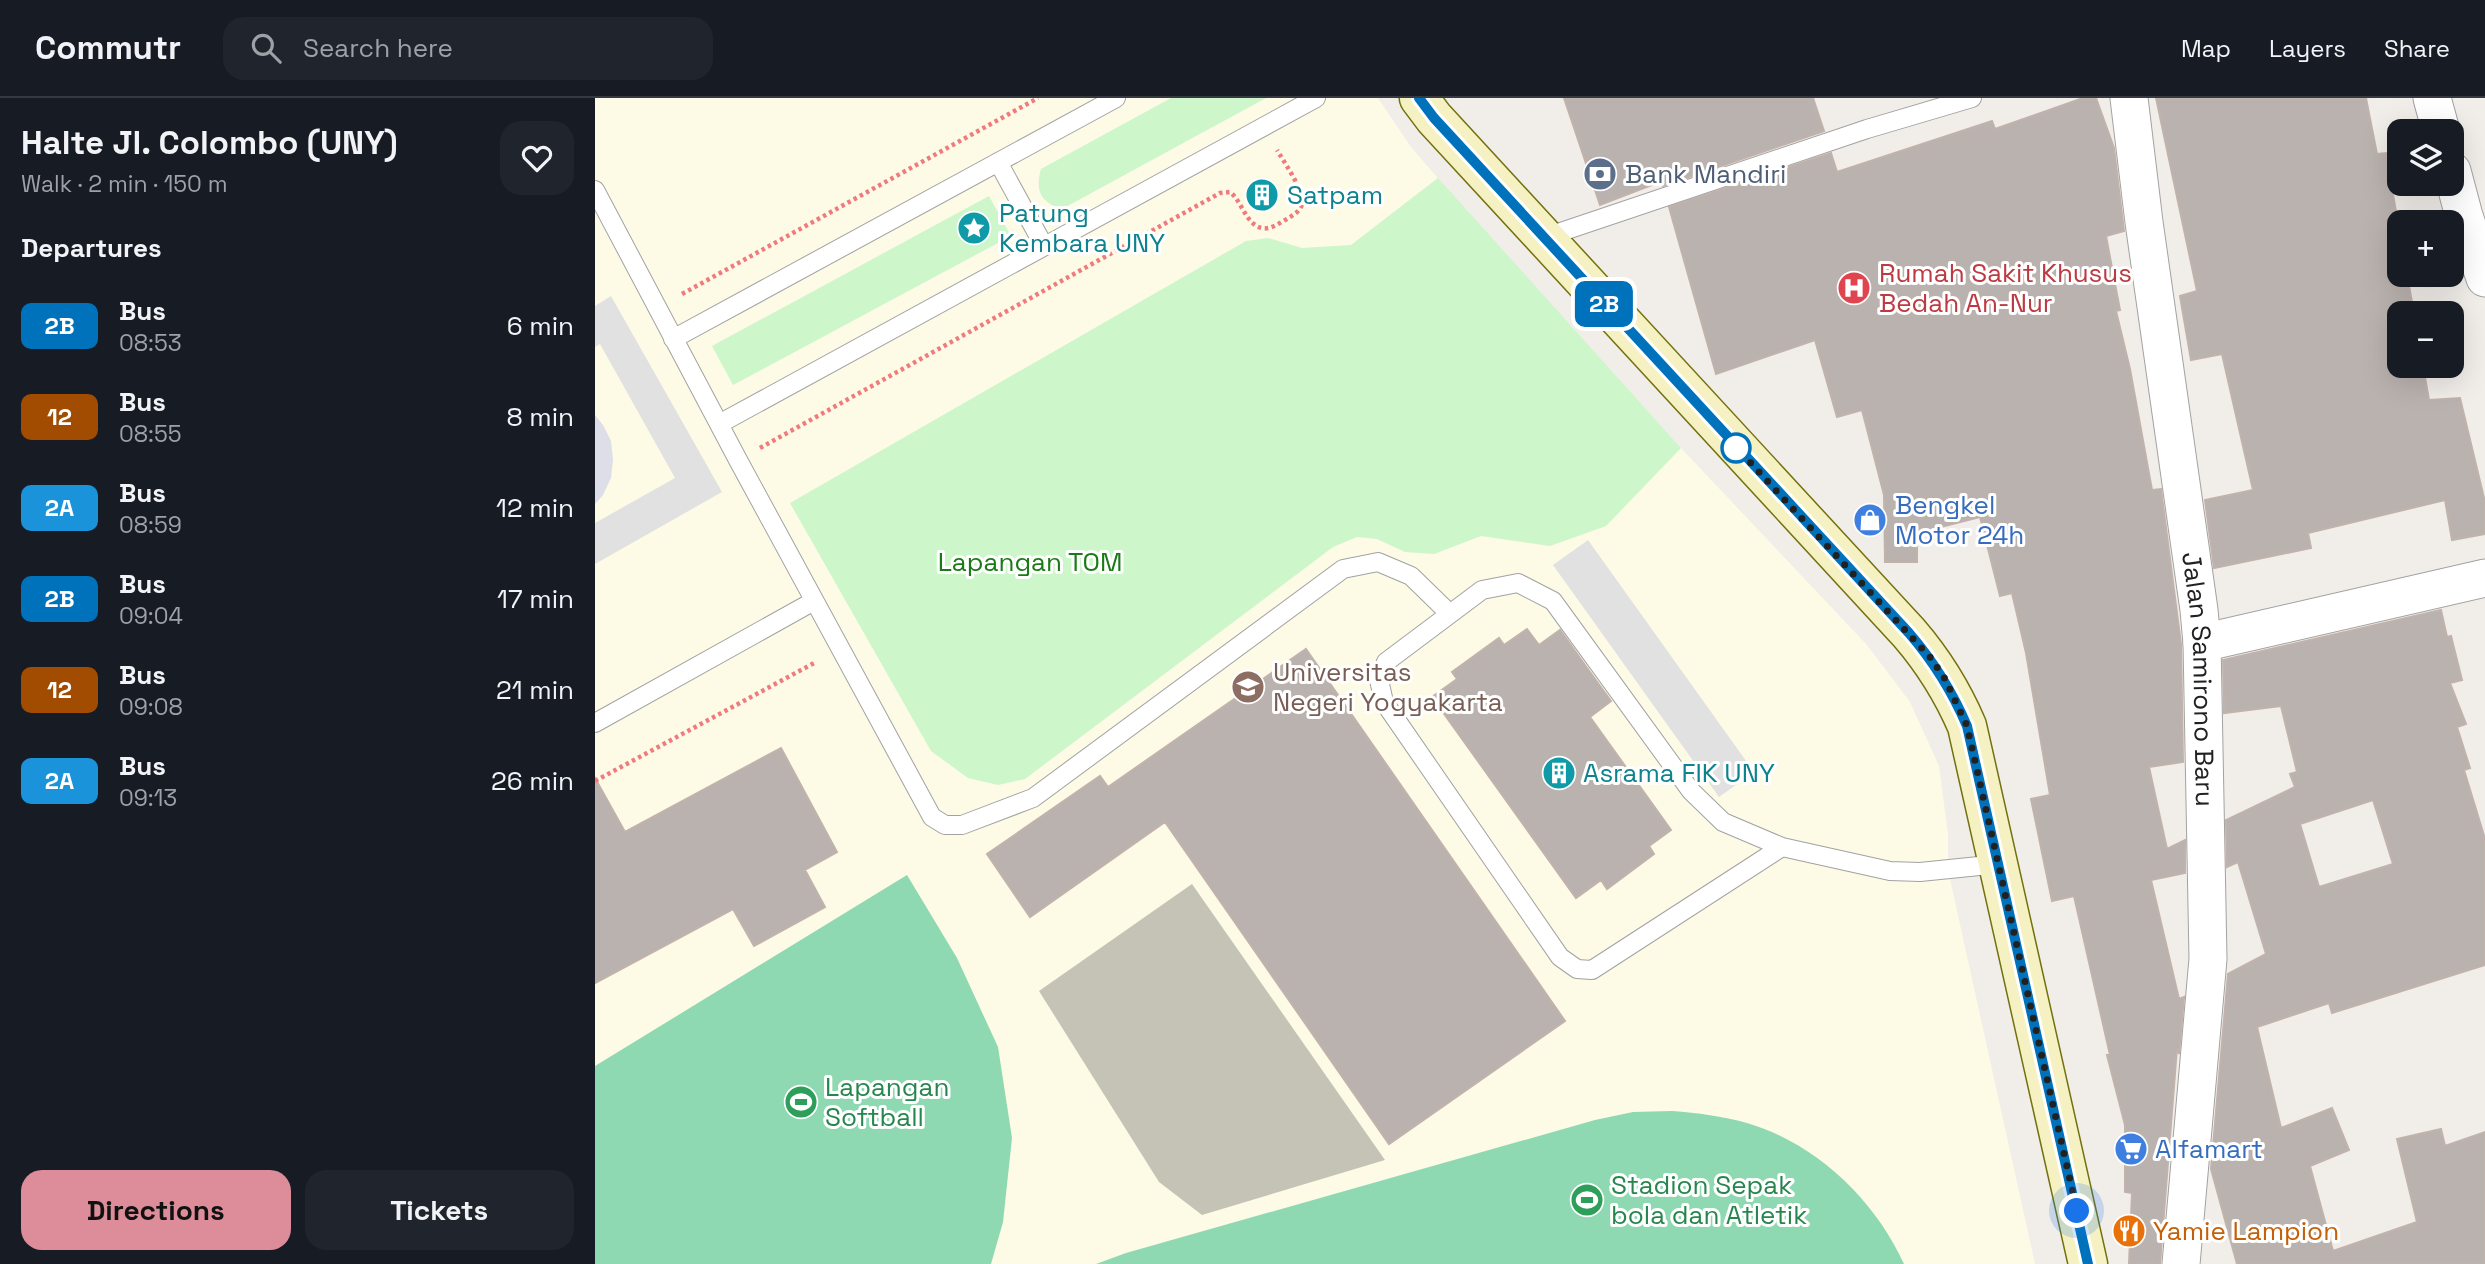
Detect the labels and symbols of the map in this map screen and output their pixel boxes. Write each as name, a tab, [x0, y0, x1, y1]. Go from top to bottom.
bank icon: Bank Mandiri	[1581, 155, 1619, 193]
place label: Bank Mandiri	[1625, 157, 1786, 191]
building icon: Satpam	[1243, 176, 1281, 214]
place label: Satpam	[1287, 178, 1383, 212]
place label: Patung Kembara UNY	[999, 196, 1165, 260]
place icon: Patung Kembara UNY	[955, 209, 993, 247]
place label: Rumah Sakit Khusus Bedah An-Nur	[1879, 256, 2132, 320]
hospital icon: Rumah Sakit Khusus Bedah An-Nur	[1835, 269, 1873, 307]
line badge: 2B	[1573, 281, 1635, 327]
unlabelled marker	[1721, 433, 1751, 463]
place label: Bengkel Motor 24h	[1895, 488, 2024, 552]
shop icon: Bengkel Motor 24h	[1851, 501, 1889, 539]
park label: Lapangan TOM	[938, 545, 1122, 579]
street label: Jalan Samirono Baru	[2174, 550, 2222, 807]
place label: Universitas Negeri Yogyakarta	[1273, 655, 1503, 719]
school or university icon: Universitas Negeri Yogyakarta	[1229, 668, 1267, 706]
building icon: Asrama FIK UNY	[1540, 754, 1578, 792]
place label: Asrama FIK UNY	[1583, 756, 1775, 790]
place label: Lapangan Softball	[825, 1070, 949, 1134]
sports icon: Lapangan Softball	[782, 1083, 820, 1121]
supermarket icon: Alfamart	[2112, 1130, 2150, 1168]
place label: Alfamart	[2155, 1132, 2263, 1166]
place label: Stadion Sepak bola dan Atletik	[1611, 1168, 1807, 1232]
sports icon: Stadion Sepak bola dan Atletik	[1568, 1181, 1606, 1219]
your location	[2059, 1193, 2094, 1228]
restaurant icon: Yamie Lampion	[2110, 1212, 2148, 1250]
place label: Yamie Lampion	[2153, 1214, 2339, 1248]

